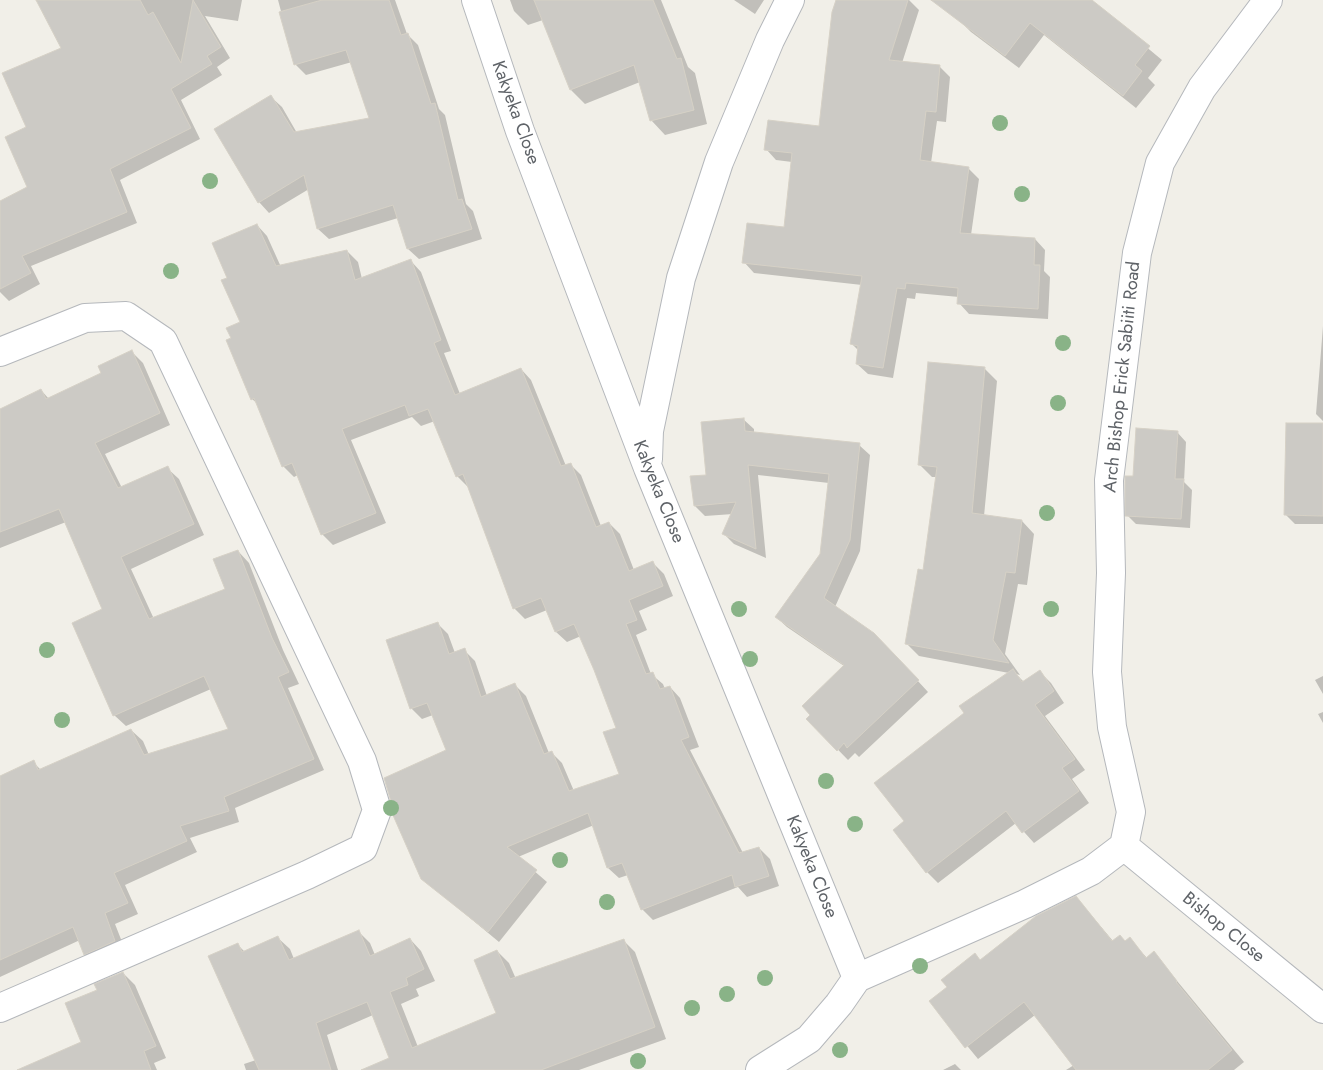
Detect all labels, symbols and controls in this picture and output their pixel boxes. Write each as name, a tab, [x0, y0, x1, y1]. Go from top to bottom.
street label: Kakyeka Close	[486, 58, 544, 168]
street label: Arch Bishop Erick Sabiiti Road	[1100, 260, 1146, 494]
street label: Kakyeka Close	[628, 438, 688, 546]
street label: Kakyeka Close	[781, 813, 841, 921]
street label: Bishop Close	[1177, 888, 1269, 968]

